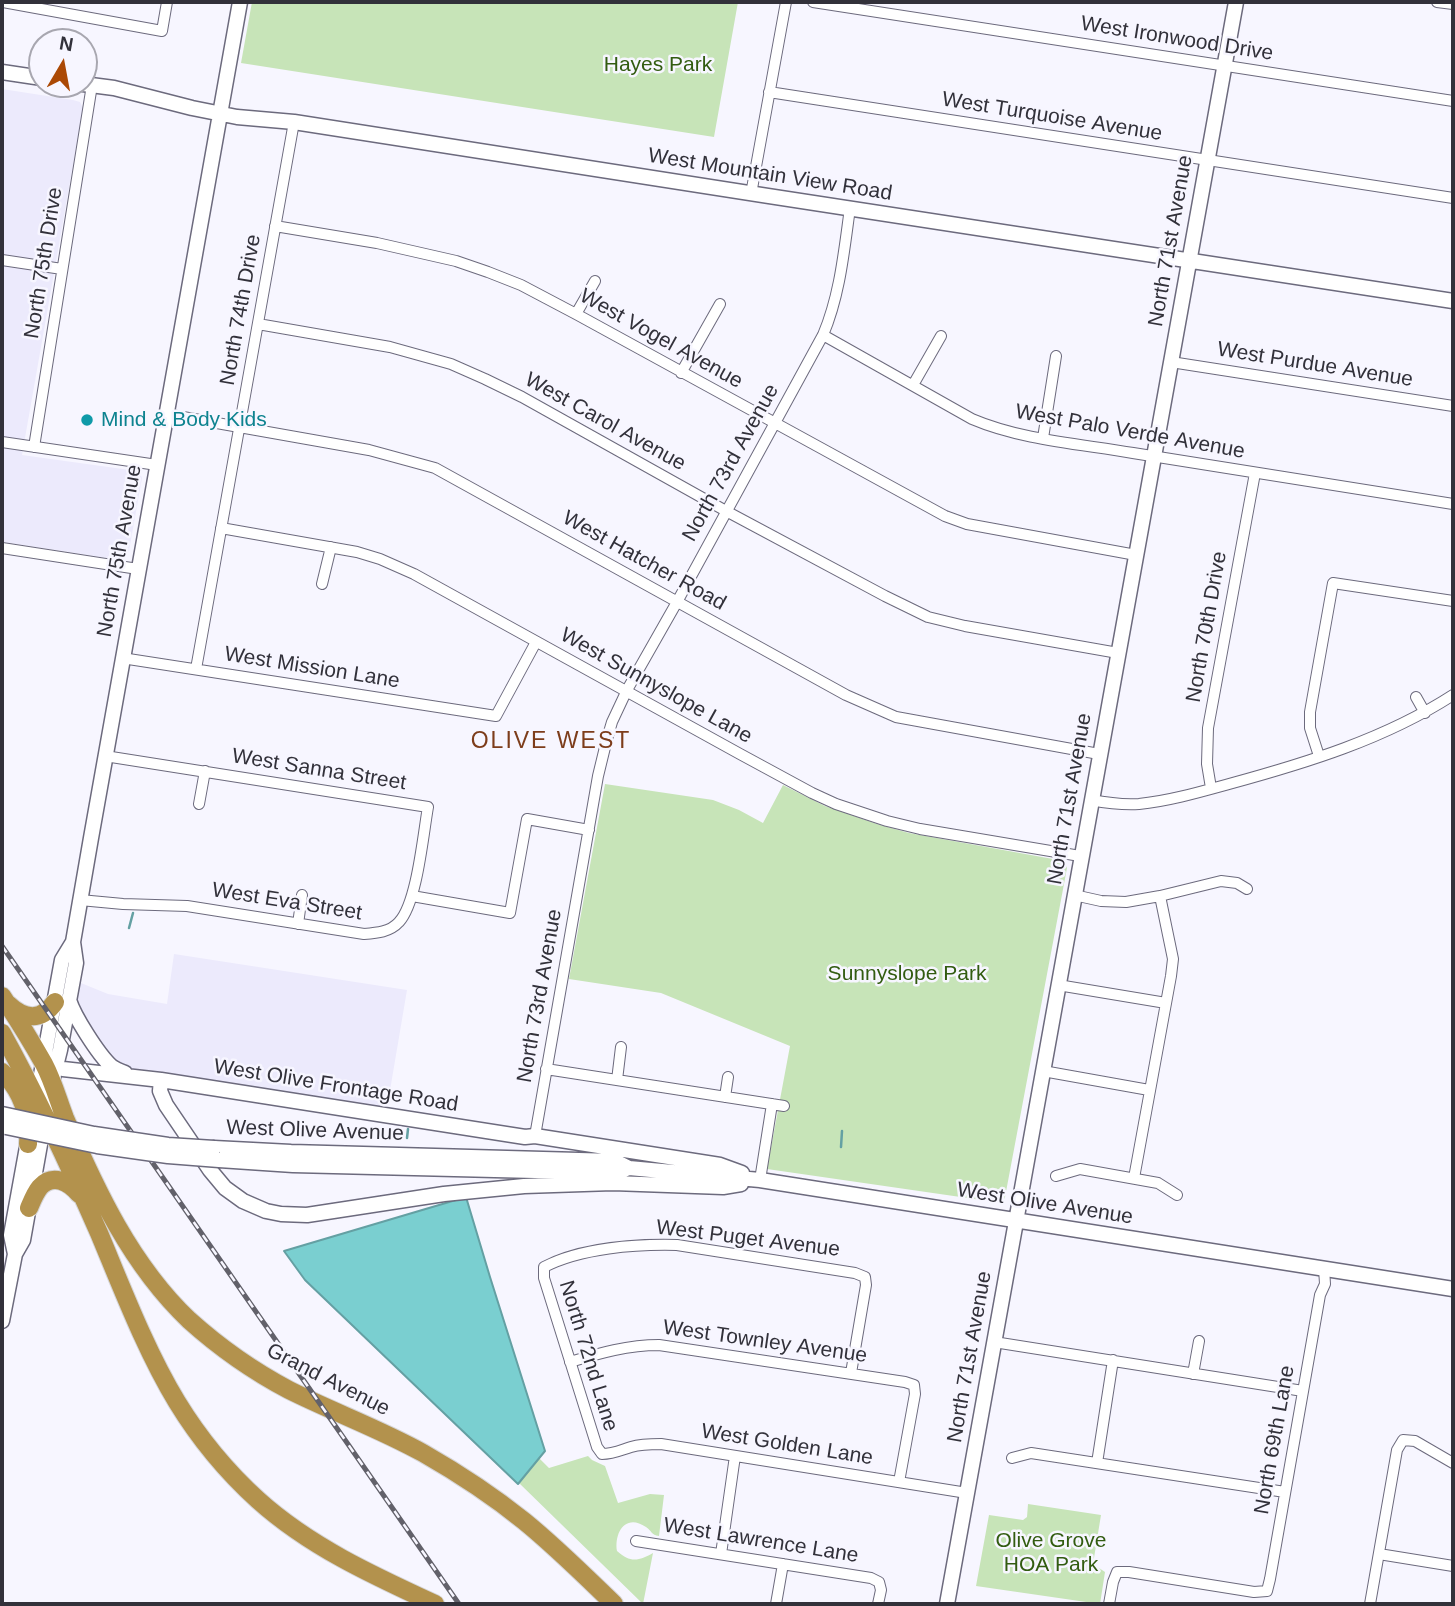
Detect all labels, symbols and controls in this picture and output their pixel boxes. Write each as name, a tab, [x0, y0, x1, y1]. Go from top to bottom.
street label: West Ironwood Drive	[1079, 11, 1275, 67]
north arrow	[28, 28, 98, 98]
text: N	[58, 32, 75, 55]
park label: Hayes Park	[604, 52, 712, 78]
street label: West Turquoise Avenue	[940, 87, 1164, 147]
street label: West Mountain View Road	[646, 143, 894, 207]
street label: North 71st Avenue	[1144, 153, 1198, 329]
street label: North 75th Drive	[20, 186, 68, 340]
street label: North 74th Drive	[215, 233, 267, 387]
street label: West Vogel Avenue	[575, 284, 747, 394]
street label: West Purdue Avenue	[1215, 337, 1415, 393]
street label: West Carol Avenue	[520, 367, 690, 477]
street label: North 73rd Avenue	[677, 380, 785, 546]
street label: West Palo Verde Avenue	[1013, 399, 1247, 465]
place label: Mind & Body Kids	[101, 407, 267, 433]
marker: Mind & Body Kids	[79, 412, 95, 428]
street label: North 75th Avenue	[92, 463, 148, 639]
street label: West Hatcher Road	[558, 506, 730, 616]
street label: North 70th Drive	[1181, 550, 1233, 704]
street label: West Sunnyslope Lane	[556, 623, 756, 749]
street label: West Mission Lane	[223, 642, 401, 694]
street label: North 71st Avenue	[1043, 711, 1097, 887]
district label: OLIVE WEST	[472, 728, 630, 756]
street label: West Sanna Street	[230, 744, 408, 796]
street label: West Eva Street	[210, 878, 364, 926]
street label: North 73rd Avenue	[512, 907, 568, 1085]
park label: Sunnyslope Park	[828, 961, 986, 987]
street label: West Olive Frontage Road	[212, 1054, 460, 1118]
street label: West Olive Avenue	[226, 1115, 404, 1147]
street label: West Olive Avenue	[955, 1178, 1135, 1230]
street label: West Puget Avenue	[655, 1215, 841, 1263]
street label: North 71st Avenue	[943, 1269, 997, 1445]
street label: North 72nd Lane	[553, 1278, 623, 1434]
street label: West Townley Avenue	[661, 1315, 869, 1369]
street label: Grand Avenue	[262, 1338, 394, 1422]
street label: North 69th Lane	[1250, 1364, 1300, 1516]
street label: West Golden Lane	[699, 1419, 875, 1471]
street label: West Lawrence Lane	[662, 1513, 860, 1569]
park label: Olive Grove HOA Park	[996, 1528, 1106, 1578]

